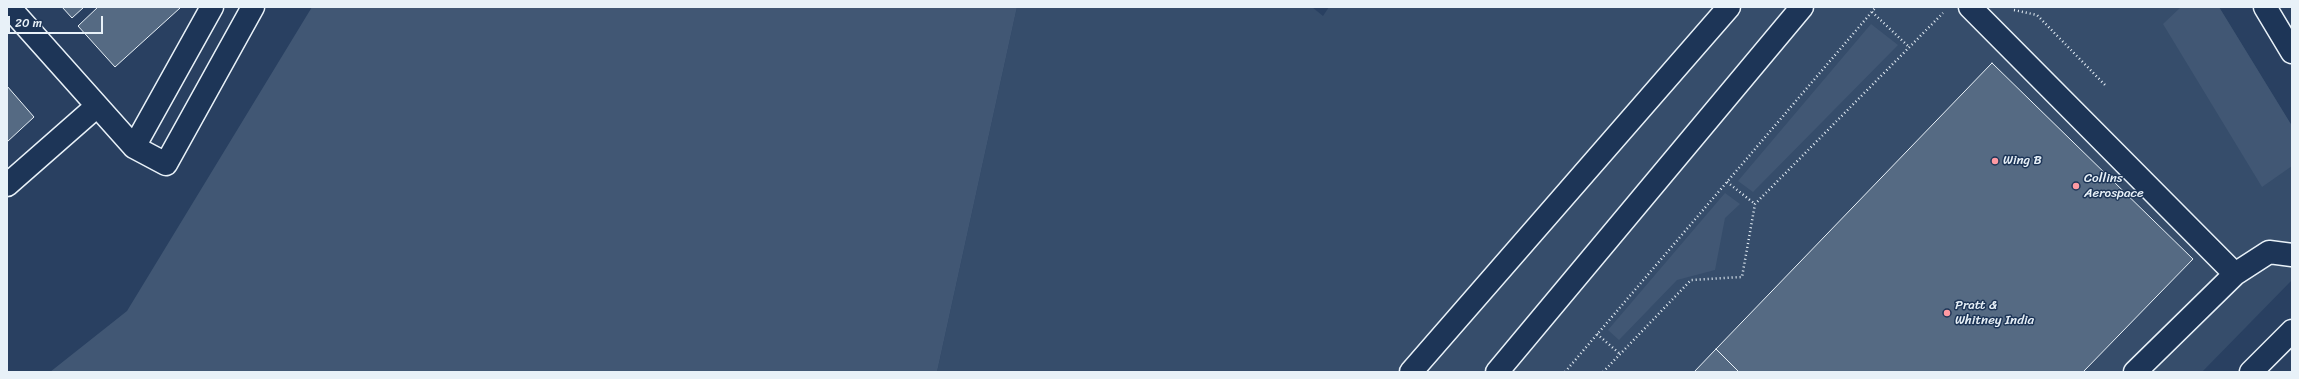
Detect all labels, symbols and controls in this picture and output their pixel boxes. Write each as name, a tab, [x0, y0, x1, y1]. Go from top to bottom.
scale bar	[10, 8, 105, 34]
text: 20 m	[15, 12, 42, 34]
place label: Wing B	[2003, 153, 2042, 169]
marker: Wing B	[1990, 156, 2000, 166]
place label: Collins Aerospace	[2084, 171, 2144, 202]
marker: Collins Aerospace	[2071, 181, 2081, 191]
place label: Pratt & Whitney India	[1955, 298, 2034, 329]
marker: Pratt & Whitney India	[1942, 308, 1952, 318]

